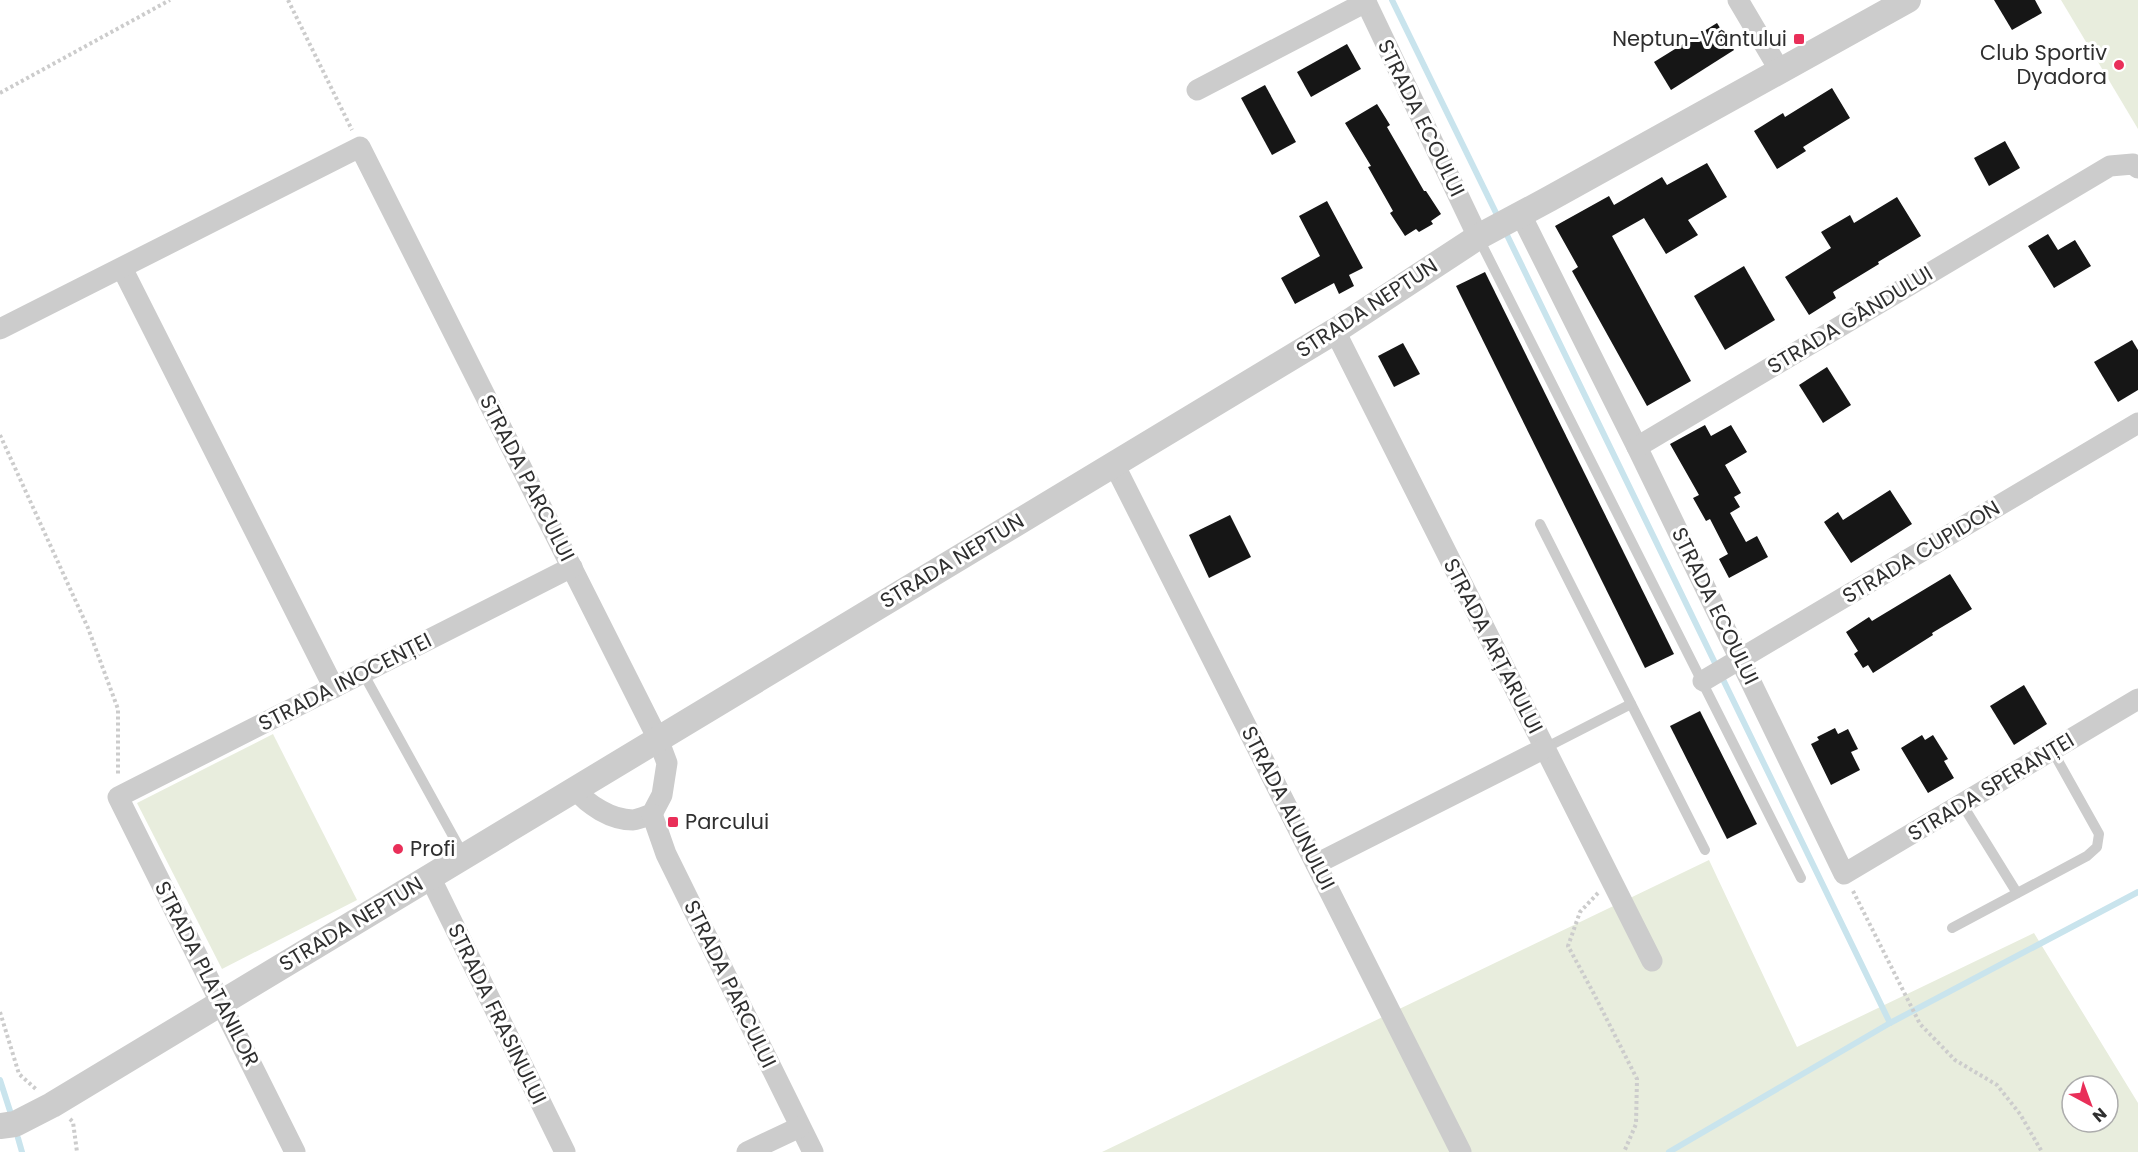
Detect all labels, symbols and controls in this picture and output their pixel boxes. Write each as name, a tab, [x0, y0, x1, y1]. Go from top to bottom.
place label: Neptun-Vântului	[1612, 24, 1787, 53]
marker: Neptun-Vântului	[1792, 32, 1806, 46]
street label: STRADA ECOULUI	[1371, 34, 1472, 201]
place label: Club Sportiv Dyadora	[1980, 38, 2107, 91]
marker: Club Sportiv Dyadora	[2112, 58, 2126, 72]
street label: STRADA NEPTUN	[1290, 251, 1443, 364]
street label: STRADA GÂNDULUI	[1762, 259, 1938, 380]
street label: STRADA PARCULUI	[473, 390, 582, 566]
street label: STRADA CUPIDON	[1837, 493, 2005, 610]
street label: STRADA NEPTUN	[874, 506, 1029, 615]
street label: STRADA ECOULUI	[1665, 522, 1766, 689]
street label: STRADA ARȚARULUI	[1437, 553, 1550, 738]
street label: STRADA INOCENȚEI	[253, 625, 436, 738]
street label: STRADA ALUNULUI	[1235, 721, 1342, 895]
street label: STRADA SPERANȚEI	[1902, 725, 2079, 848]
place label: Parcului	[685, 807, 769, 836]
marker: Parcului	[666, 815, 680, 829]
place label: Profi	[410, 834, 456, 863]
marker: Profi	[391, 842, 405, 856]
street label: STRADA NEPTUN	[273, 869, 428, 978]
street label: STRADA PLATANILOR	[148, 876, 267, 1071]
street label: STRADA PARCULUI	[677, 895, 784, 1072]
street label: STRADA FRASINULUI	[441, 919, 554, 1109]
north arrow	[2060, 1074, 2120, 1134]
text: N	[2087, 1102, 2112, 1128]

